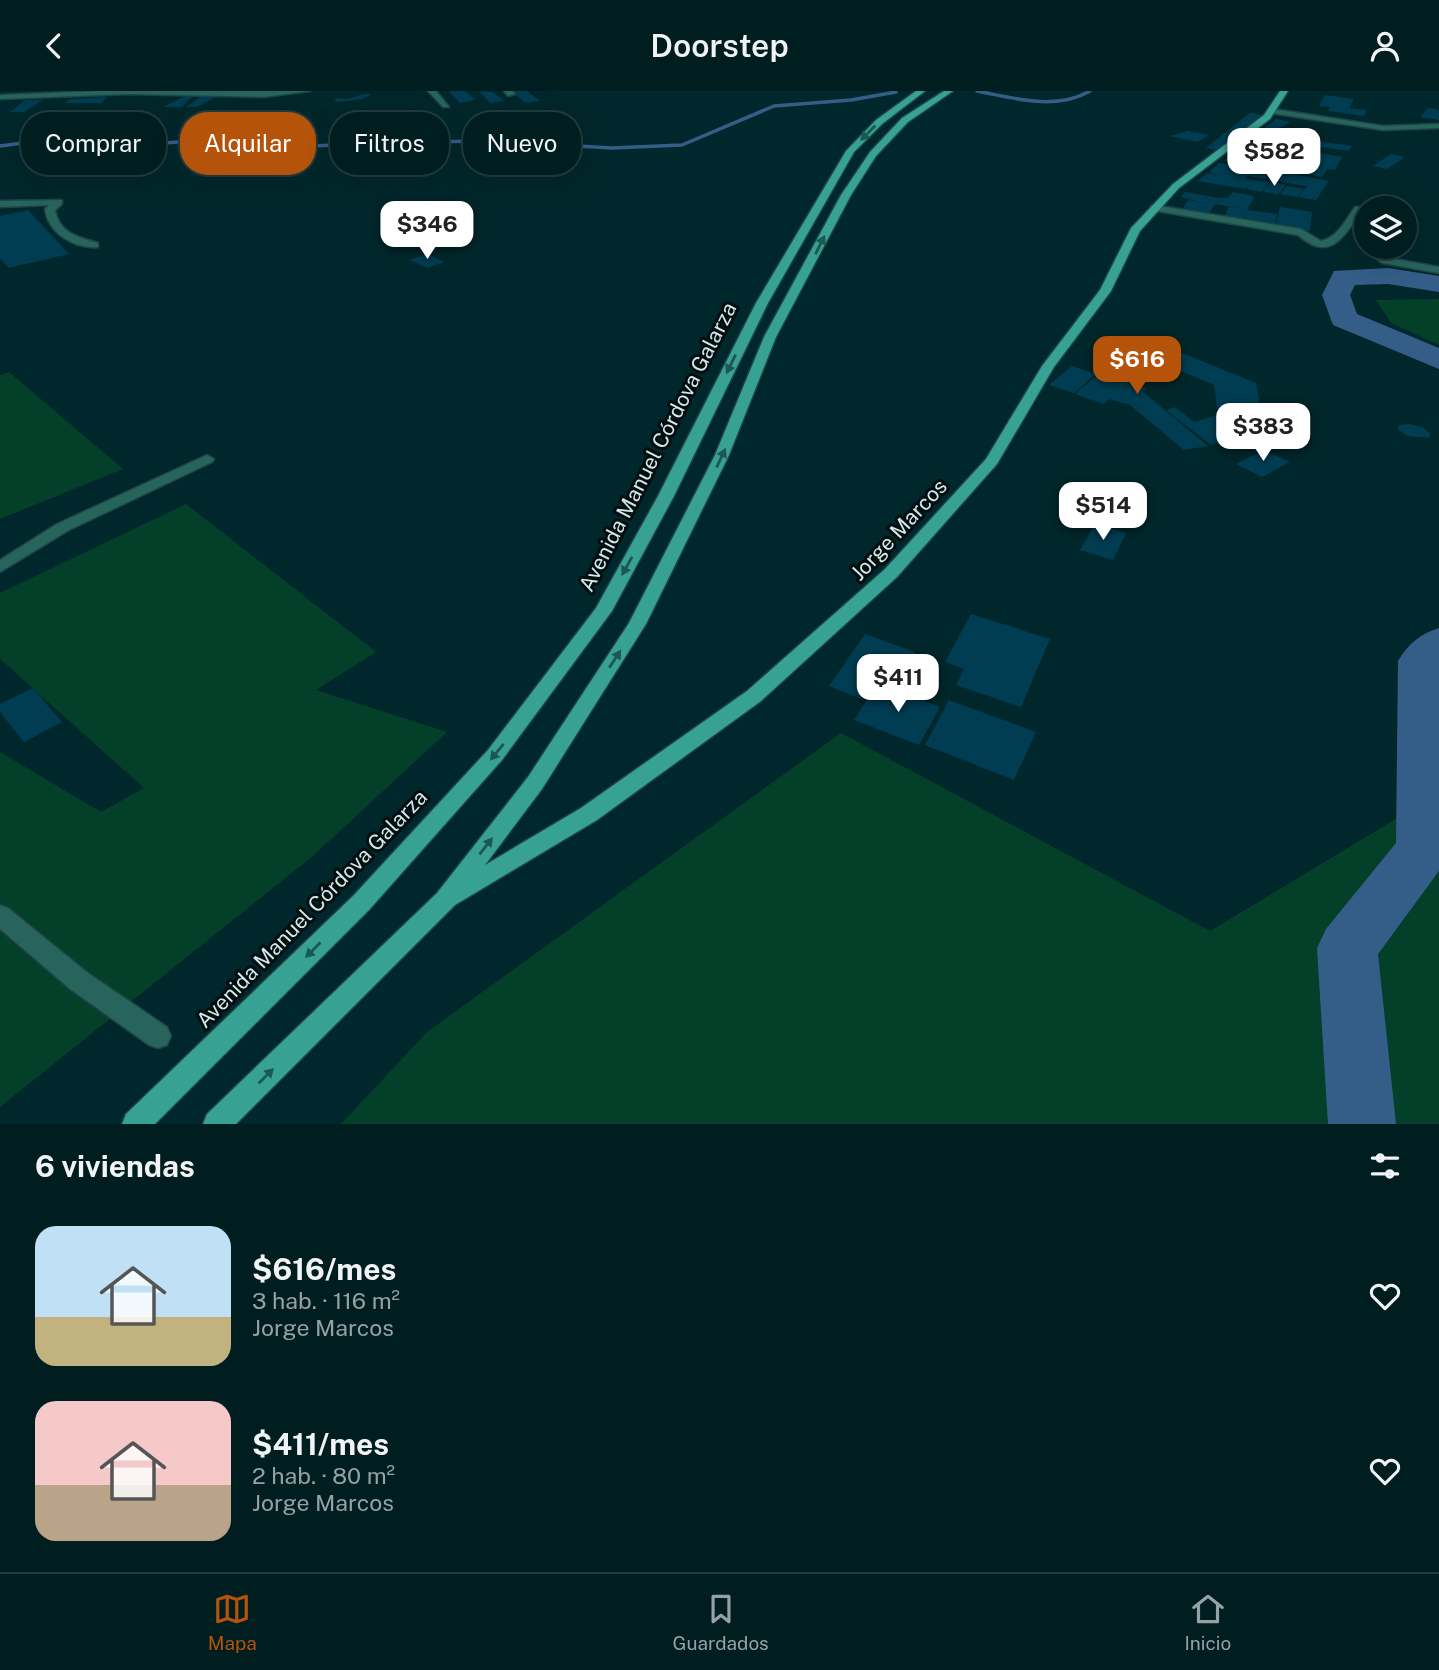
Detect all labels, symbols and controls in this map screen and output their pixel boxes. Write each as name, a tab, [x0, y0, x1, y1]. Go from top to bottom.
icon: back	[35, 27, 73, 65]
text: Doorstep	[650, 27, 789, 64]
icon: person	[1366, 27, 1404, 65]
chip: Comprar	[21, 112, 166, 175]
chip: Alquilar	[180, 112, 316, 175]
chip: Filtros	[330, 112, 449, 175]
chip: Nuevo	[463, 112, 581, 175]
one-way arrow	[860, 125, 877, 141]
pin: $582	[1233, 129, 1315, 188]
text: $582	[1243, 137, 1305, 164]
map controls	[1354, 196, 1417, 259]
button: layers	[1354, 196, 1417, 259]
pin: $346	[386, 201, 468, 261]
text: $346	[396, 210, 458, 237]
one-way arrow	[814, 235, 825, 255]
street label: Avenida Manuel Córdova Galarza	[574, 298, 742, 595]
pin: $616	[1096, 337, 1178, 396]
text: $616	[1109, 345, 1165, 372]
one-way arrow	[726, 354, 737, 374]
pin: $383	[1222, 403, 1304, 463]
text: $383	[1232, 412, 1294, 439]
one-way arrow	[715, 448, 727, 468]
street label: Jorge Marcos	[845, 474, 952, 586]
pin: $514	[1062, 483, 1144, 542]
text: $514	[1075, 491, 1131, 518]
one-way arrow	[621, 557, 633, 576]
one-way arrow	[608, 649, 621, 668]
pin: $411	[857, 655, 939, 714]
text: $411	[873, 663, 923, 690]
one-way arrow	[489, 743, 504, 761]
street label: Avenida Manuel Córdova Galarza	[191, 785, 432, 1033]
one-way arrow	[479, 837, 493, 855]
one-way arrow	[304, 942, 321, 959]
one-way arrow	[257, 1069, 274, 1085]
icon: filters	[1366, 1147, 1404, 1185]
text: 6 viviendas	[35, 1148, 195, 1184]
text: $616/mes	[252, 1251, 396, 1287]
icon: home	[91, 1254, 175, 1338]
icon: heart	[1366, 1277, 1404, 1315]
text: 3 hab. · 116 m²	[252, 1287, 400, 1314]
text: Jorge Marcos	[252, 1314, 394, 1341]
text: $411/mes	[252, 1426, 389, 1462]
icon: home	[91, 1429, 175, 1513]
icon: heart	[1366, 1452, 1404, 1490]
text: 2 hab. · 80 m²	[252, 1462, 395, 1489]
text: Jorge Marcos	[252, 1489, 394, 1516]
tab: Mapa	[208, 1590, 257, 1654]
tab: Guardados	[673, 1590, 769, 1654]
tab: Inicio	[1184, 1590, 1231, 1654]

